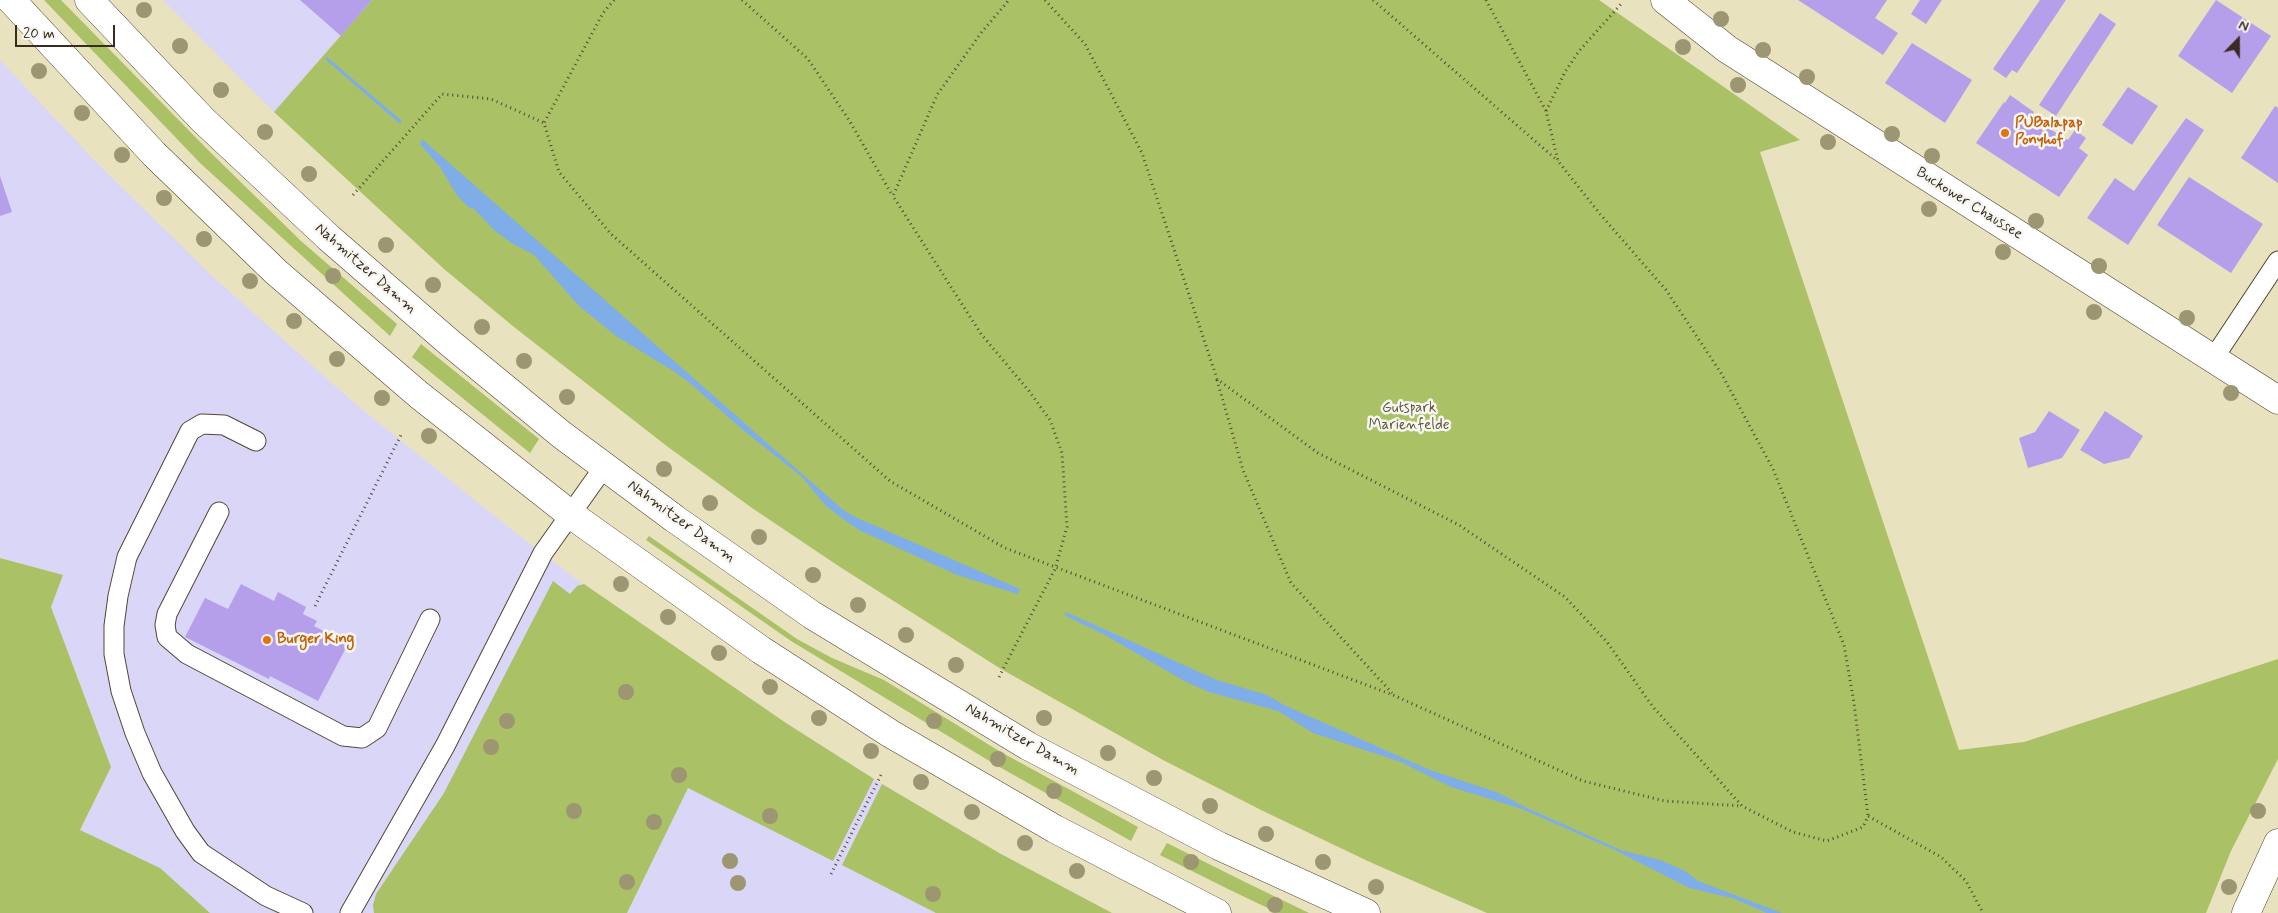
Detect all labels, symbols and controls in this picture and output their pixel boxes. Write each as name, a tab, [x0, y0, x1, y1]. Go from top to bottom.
scale bar	[18, 15, 118, 47]
north arrow	[2213, 15, 2263, 65]
text: N	[2236, 16, 2251, 36]
text: 20 m	[23, 24, 55, 44]
place label: PUBalapap Ponyhof	[2015, 115, 2083, 150]
marker: PUBalapap Ponyhof	[1999, 127, 2011, 139]
street label: Buckower Chaussee	[1912, 164, 2026, 244]
street label: Nahmitzer Damm	[311, 220, 419, 318]
park label: Gutspark Marienfelde	[1368, 400, 1450, 435]
street label: Nahmitzer Damm	[624, 477, 738, 567]
place label: Burger King	[277, 631, 354, 649]
marker: Burger King	[261, 634, 273, 646]
street label: Nahmitzer Damm	[962, 700, 1082, 780]

